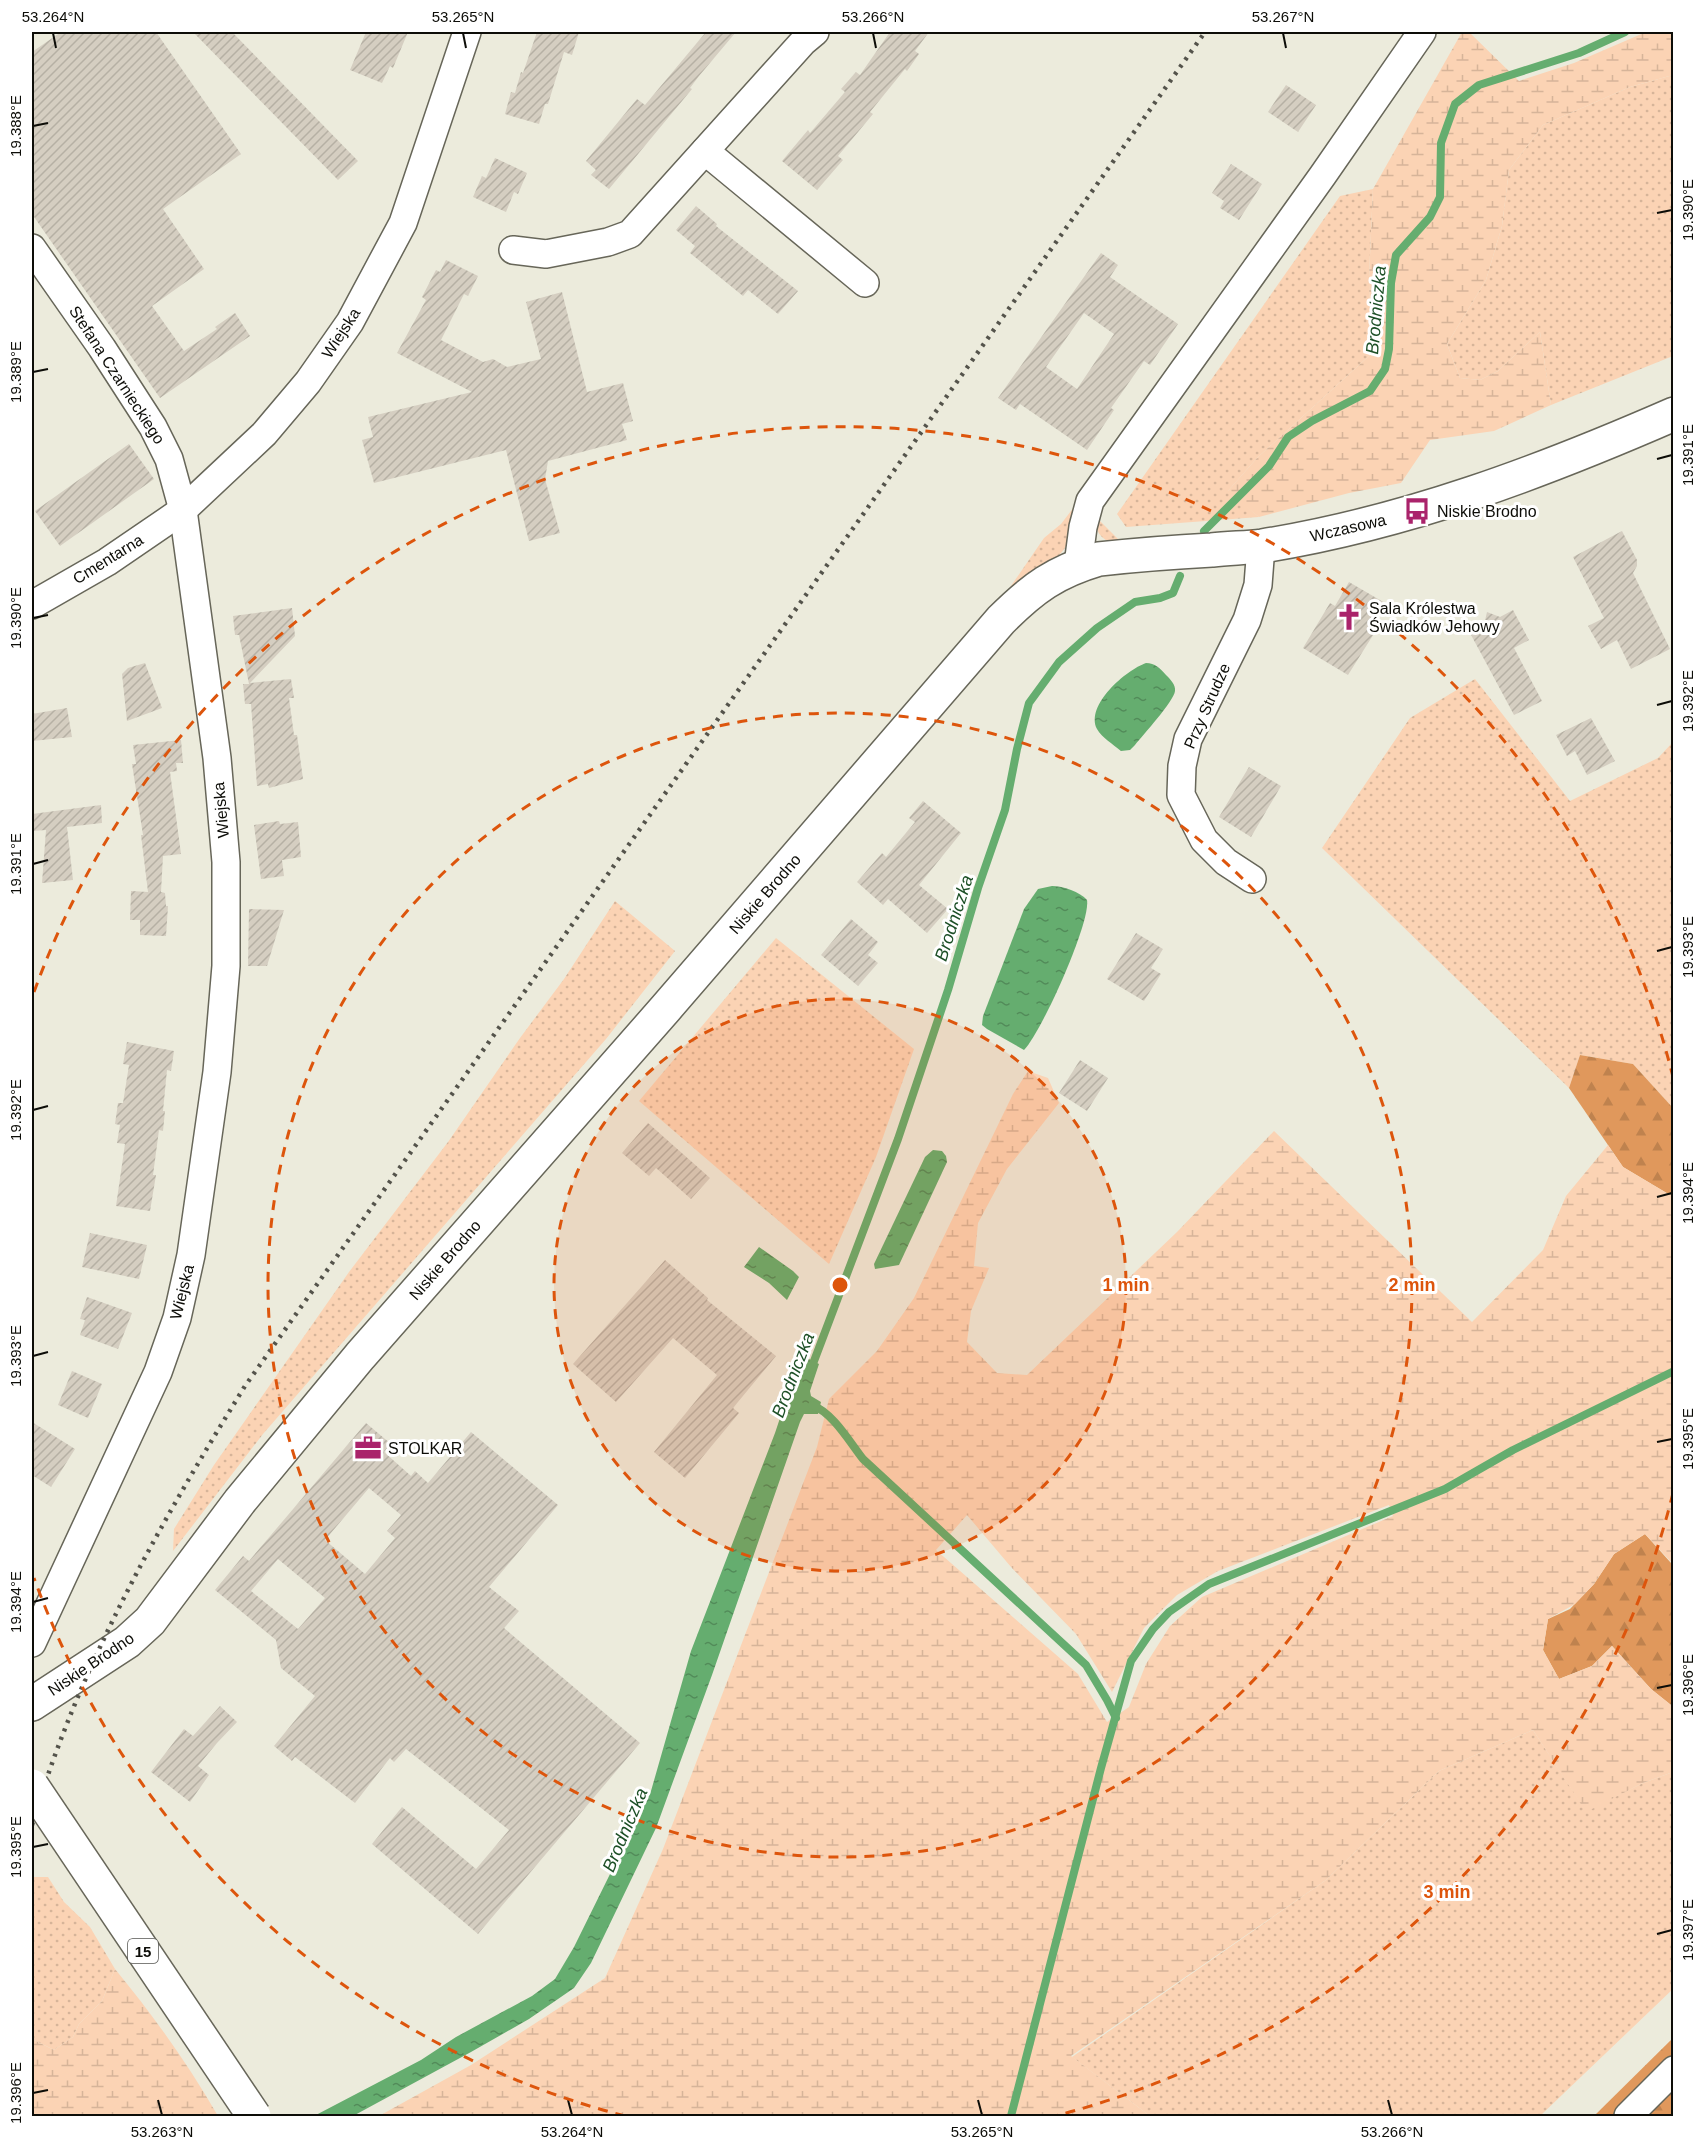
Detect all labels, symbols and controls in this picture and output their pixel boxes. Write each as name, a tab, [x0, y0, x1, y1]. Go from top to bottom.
text: 53.264°N	[22, 8, 84, 25]
text: 53.265°N	[432, 8, 494, 25]
text: 53.266°N	[842, 8, 904, 25]
text: 53.267°N	[1252, 8, 1314, 25]
text: 19.388°E	[7, 95, 24, 157]
text: 19.390°E	[1679, 179, 1696, 241]
water label: Brodniczka	[1362, 265, 1390, 355]
street label: Stefana Czarnieckiego	[66, 303, 168, 447]
street label: Wiejska	[319, 305, 363, 361]
text: 19.389°E	[7, 341, 24, 403]
text: 19.391°E	[1679, 424, 1696, 486]
bus stop icon: Niskie Brodno	[1402, 496, 1432, 526]
place label: Niskie Brodno	[1437, 503, 1537, 520]
street label: Wczasowa	[1308, 511, 1388, 545]
street label: Cmentarna	[70, 531, 146, 587]
text: 19.390°E	[7, 587, 24, 649]
place label: Sala Królestwa Świadków Jehowy	[1369, 600, 1500, 635]
church icon: Sala Królestwa Świadków Jehowy	[1334, 602, 1364, 632]
street label: Przy Strudze	[1181, 661, 1233, 751]
text: 19.392°E	[1679, 670, 1696, 732]
street label: Wiejska	[210, 781, 232, 839]
text: 19.391°E	[7, 833, 24, 895]
street label: Niskie Brodno	[726, 851, 804, 937]
water label: Brodniczka	[931, 873, 977, 963]
text: 19.393°E	[1679, 916, 1696, 978]
text: 19.392°E	[7, 1079, 24, 1141]
text: 19.394°E	[1679, 1162, 1696, 1224]
street label: Niskie Brodno	[406, 1217, 484, 1303]
street label: Wiejska	[167, 1263, 197, 1321]
centre of rings	[830, 1275, 850, 1295]
text: 1 min	[1102, 1275, 1150, 1295]
text: 2 min	[1388, 1275, 1436, 1295]
text: 19.393°E	[7, 1325, 24, 1387]
water label: Brodniczka	[768, 1330, 818, 1420]
text: 19.395°E	[1679, 1408, 1696, 1470]
office icon: STOLKAR	[353, 1433, 383, 1463]
place label: STOLKAR	[388, 1440, 462, 1457]
text: 19.394°E	[7, 1571, 24, 1633]
street label: Niskie Brodno	[45, 1629, 137, 1699]
text: 19.396°E	[1679, 1654, 1696, 1716]
water label: Brodniczka	[598, 1785, 652, 1875]
text: 19.395°E	[7, 1816, 24, 1878]
text: 3 min	[1423, 1882, 1471, 1902]
text: 19.397°E	[1679, 1899, 1696, 1961]
road number: 15	[128, 1939, 158, 1963]
text: 19.396°E	[7, 2062, 24, 2124]
text: 53.263°N	[131, 2123, 193, 2140]
text: 53.264°N	[541, 2123, 603, 2140]
text: 53.265°N	[951, 2123, 1013, 2140]
text: 53.266°N	[1361, 2123, 1423, 2140]

